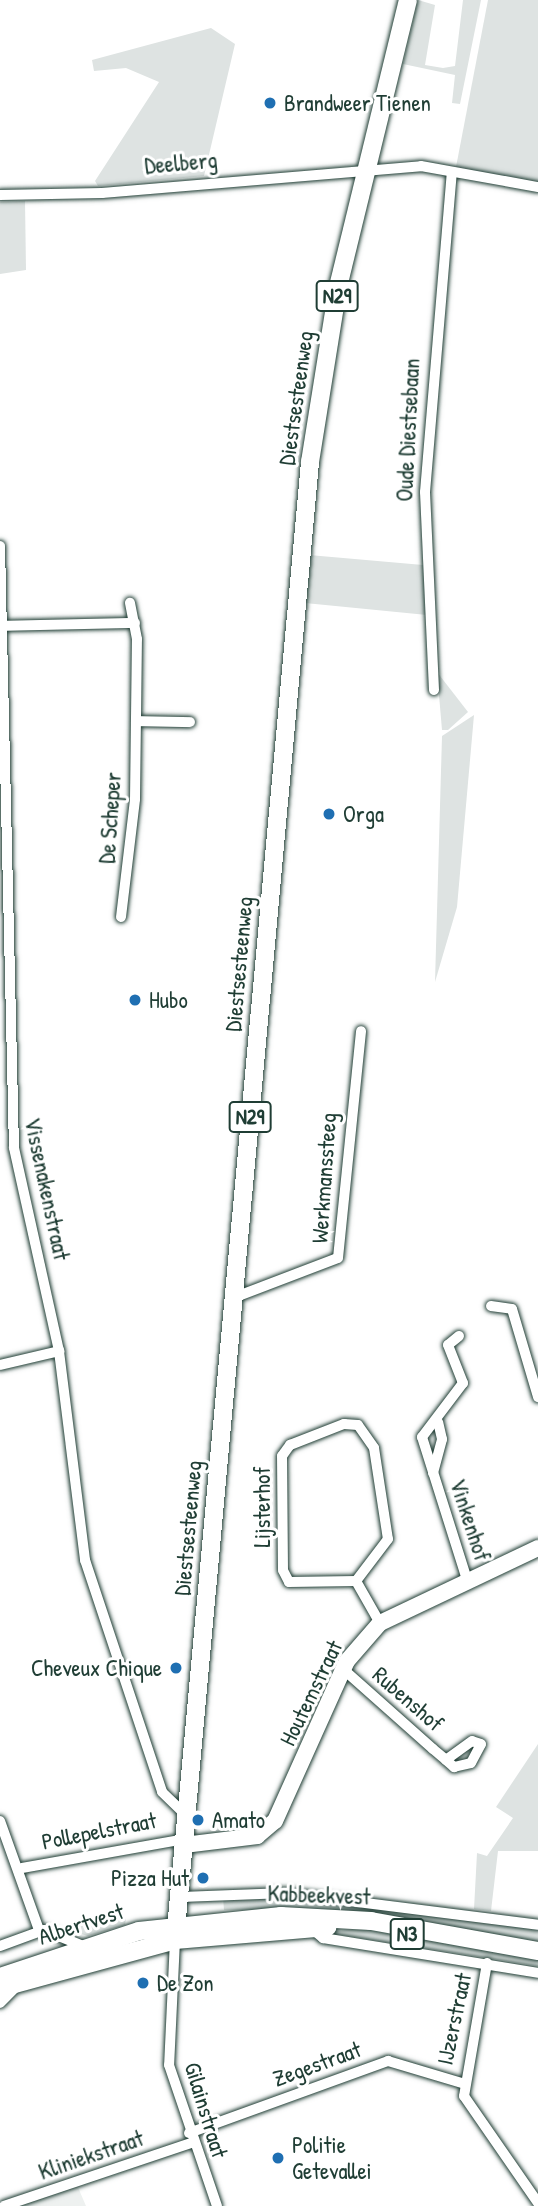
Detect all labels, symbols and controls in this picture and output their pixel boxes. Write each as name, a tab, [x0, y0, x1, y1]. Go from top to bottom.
place label: Brandweer Tienen	[284, 89, 431, 117]
marker: Brandweer Tienen	[262, 95, 278, 111]
street label: Deelberg	[143, 146, 219, 180]
road number: N29	[314, 278, 360, 314]
street label: Diestsesteenweg	[273, 329, 319, 467]
street label: Oude Diestsebaan	[390, 358, 426, 502]
street label: De Scheper	[93, 771, 127, 865]
place label: Orga	[343, 800, 384, 828]
marker: Orga	[321, 806, 337, 822]
street label: Diestsesteenweg	[219, 895, 259, 1033]
place label: Hubo	[149, 986, 188, 1014]
marker: Hubo	[127, 992, 143, 1008]
road number: N29	[227, 1100, 273, 1134]
street label: Werkmanssteeg	[306, 1112, 342, 1244]
street label: Vissenakenstraat	[18, 1115, 76, 1263]
street label: Diestsesteenweg	[168, 1459, 208, 1597]
street label: Lijsterhof	[248, 1466, 276, 1548]
street label: Vinkenhof	[444, 1475, 496, 1565]
street label: Houtemstraat	[274, 1636, 348, 1750]
place label: Cheveux Chique	[31, 1654, 162, 1682]
marker: Cheveux Chique	[168, 1660, 184, 1676]
street label: Rubenshof	[367, 1661, 449, 1737]
street label: Pollepelstraat	[39, 1806, 159, 1856]
place label: Amato	[212, 1806, 265, 1834]
marker: Amato	[190, 1812, 206, 1828]
place label: Pizza Hut	[111, 1864, 189, 1892]
marker: Pizza Hut	[195, 1870, 211, 1886]
street label: Kabbeekvest	[267, 1879, 371, 1911]
street label: Albertvest	[35, 1897, 127, 1951]
road number: N3	[390, 1916, 424, 1952]
place label: De Zon	[157, 1969, 214, 1997]
street label: IJzerstraat	[431, 1970, 477, 2068]
marker: De Zon	[135, 1975, 151, 1991]
street label: Zegestraat	[269, 2035, 365, 2093]
street label: Gilainstraat	[178, 2059, 234, 2161]
street label: Kliniekstraat	[35, 2124, 147, 2186]
place label: Politie Getevallei	[292, 2131, 372, 2185]
marker: Politie Getevallei	[270, 2150, 286, 2166]

